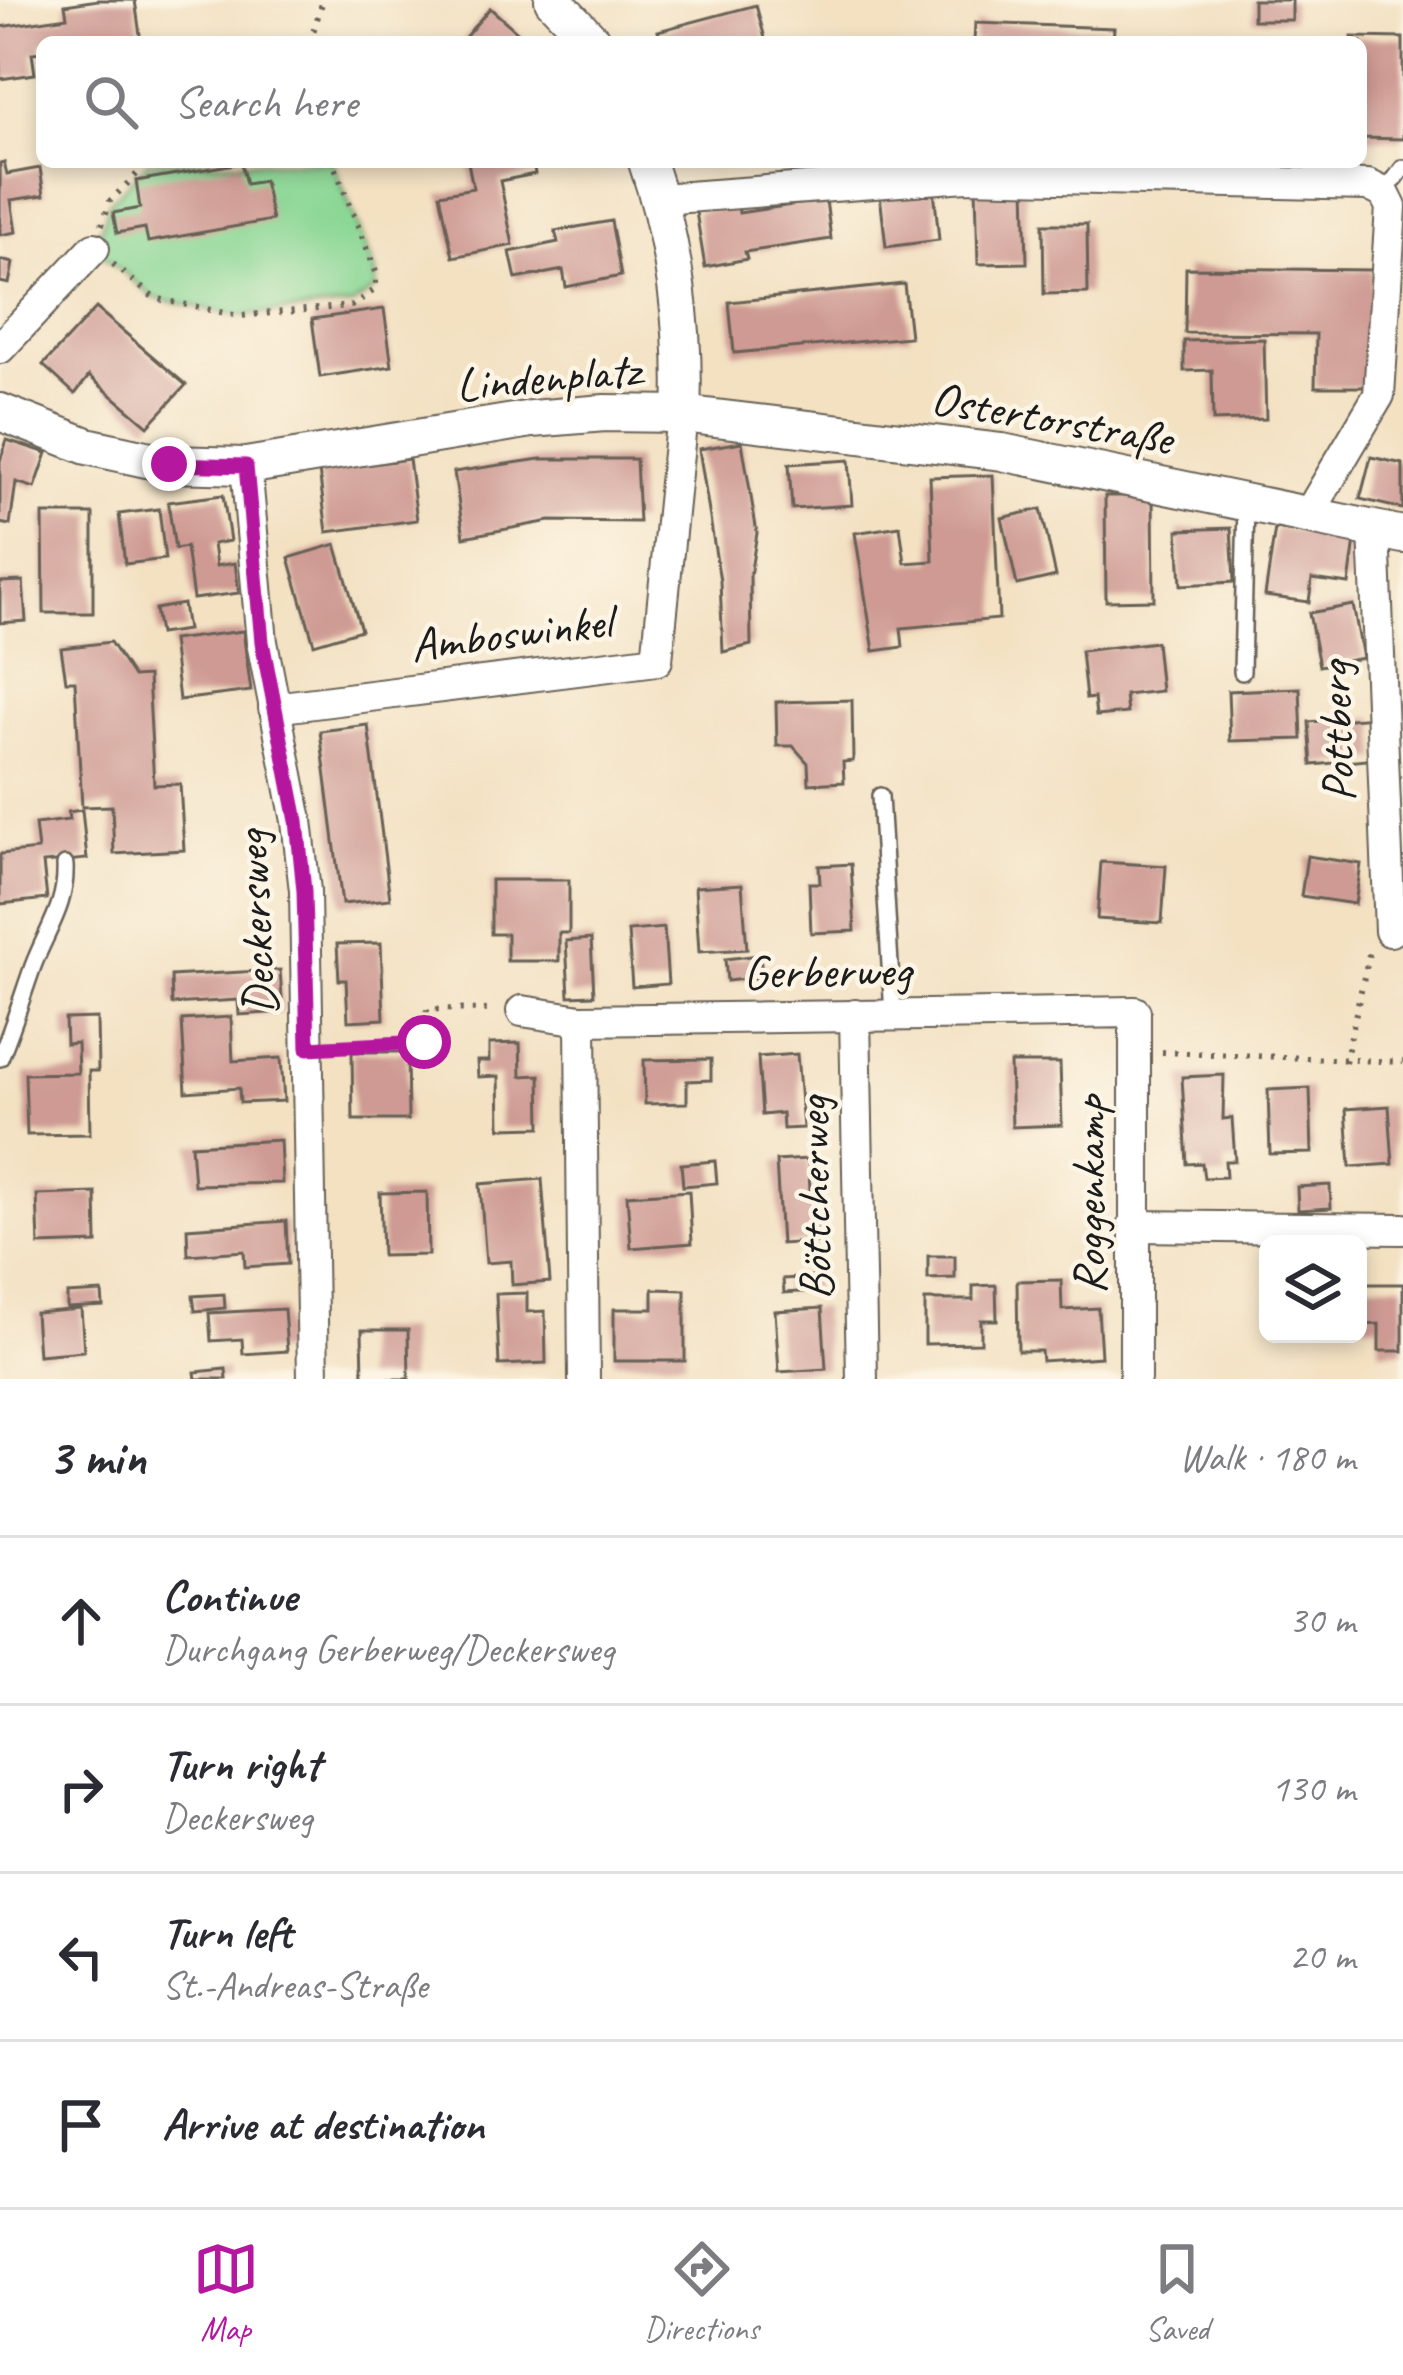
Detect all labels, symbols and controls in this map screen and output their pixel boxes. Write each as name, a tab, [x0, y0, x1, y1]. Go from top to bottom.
search box	[36, 36, 1367, 168]
icon: search	[78, 69, 144, 135]
text: Search here	[174, 74, 357, 131]
street label: Lindenplatz	[453, 339, 647, 415]
street label: Ostertorstraße	[927, 367, 1180, 469]
route end	[142, 437, 196, 491]
street label: Amboswinkel	[407, 590, 623, 675]
street label: Pottberg	[1303, 657, 1368, 803]
street label: Deckersweg	[220, 826, 290, 1017]
street label: Gerberweg	[743, 939, 915, 1002]
route start	[397, 1015, 451, 1069]
street label: Böttcherweg	[782, 1093, 846, 1301]
street label: Roggenkamp	[1059, 1093, 1119, 1294]
map controls	[1259, 1235, 1367, 1343]
button: layers	[1259, 1235, 1367, 1343]
text: 3 min	[48, 1425, 146, 1489]
text: Walk · 180 m	[1179, 1433, 1355, 1482]
text: Continue	[162, 1568, 296, 1625]
icon: ahead	[48, 1588, 114, 1654]
text: 30 m	[1289, 1596, 1355, 1645]
text: Durchgang Gerberweg/Deckersweg	[162, 1625, 614, 1674]
text: Turn right	[162, 1736, 320, 1793]
icon: right	[48, 1756, 114, 1822]
text: 130 m	[1271, 1764, 1355, 1813]
text: Deckersweg	[162, 1793, 312, 1842]
text: Turn left	[162, 1904, 292, 1961]
icon: left	[48, 1924, 114, 1990]
text: 20 m	[1289, 1932, 1355, 1981]
text: St.-Andreas-Straße	[162, 1961, 427, 2010]
icon: arrive	[48, 2092, 114, 2158]
text: Arrive at destination	[162, 2096, 484, 2153]
tab: Map	[193, 2236, 259, 2350]
tab: Directions	[644, 2236, 759, 2350]
tab: Saved	[1144, 2236, 1210, 2350]

